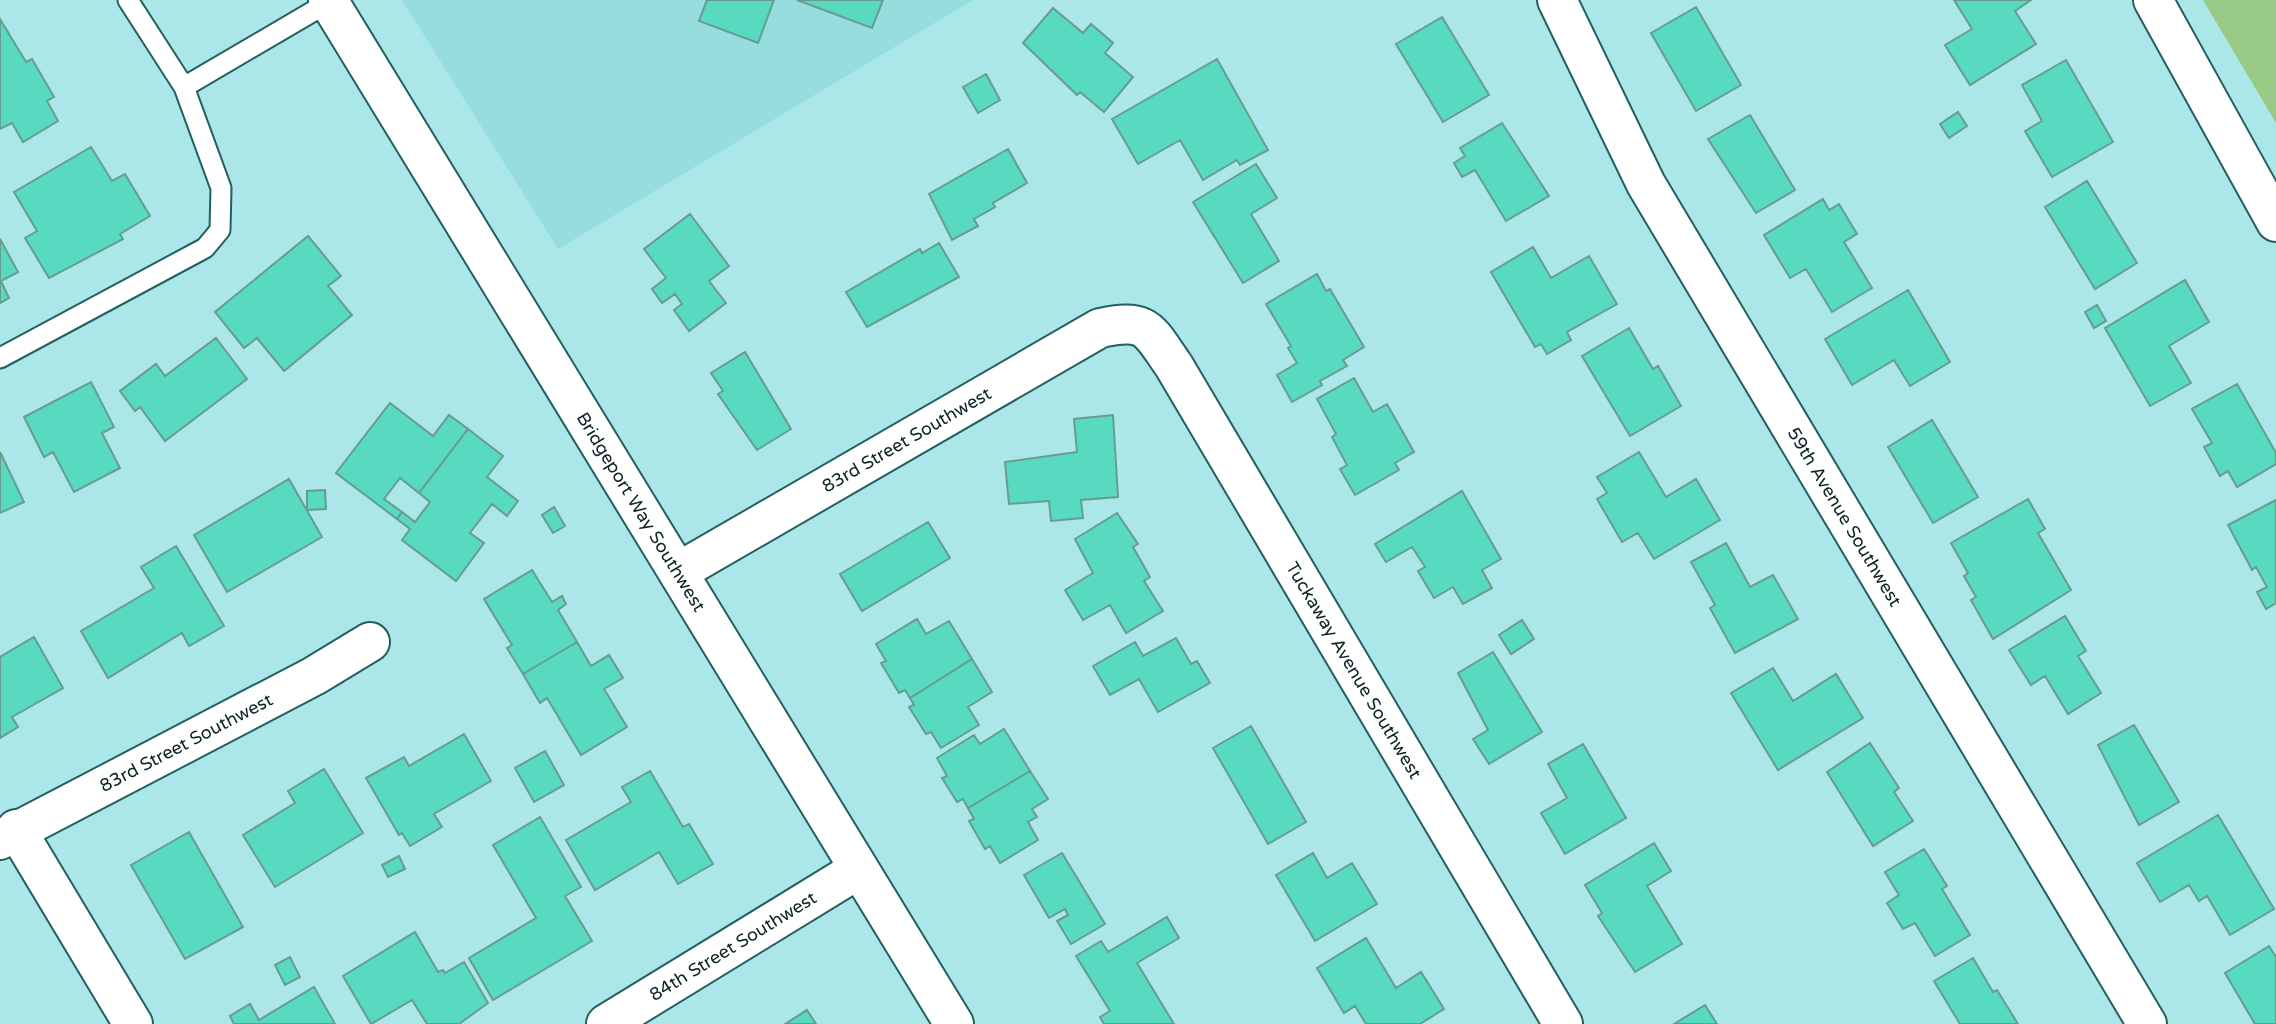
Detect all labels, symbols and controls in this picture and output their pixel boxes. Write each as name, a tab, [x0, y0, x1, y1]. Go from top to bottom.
street label: 83rd Street Southwest	[818, 382, 995, 497]
street label: Bridgeport Way Southwest	[572, 408, 710, 616]
street label: 59th Avenue Southwest	[1783, 423, 1907, 611]
street label: Tuckaway Avenue Southwest	[1281, 558, 1427, 783]
street label: 83rd Street Southwest	[96, 689, 276, 797]
street label: 84th Street Southwest	[645, 887, 821, 1006]

